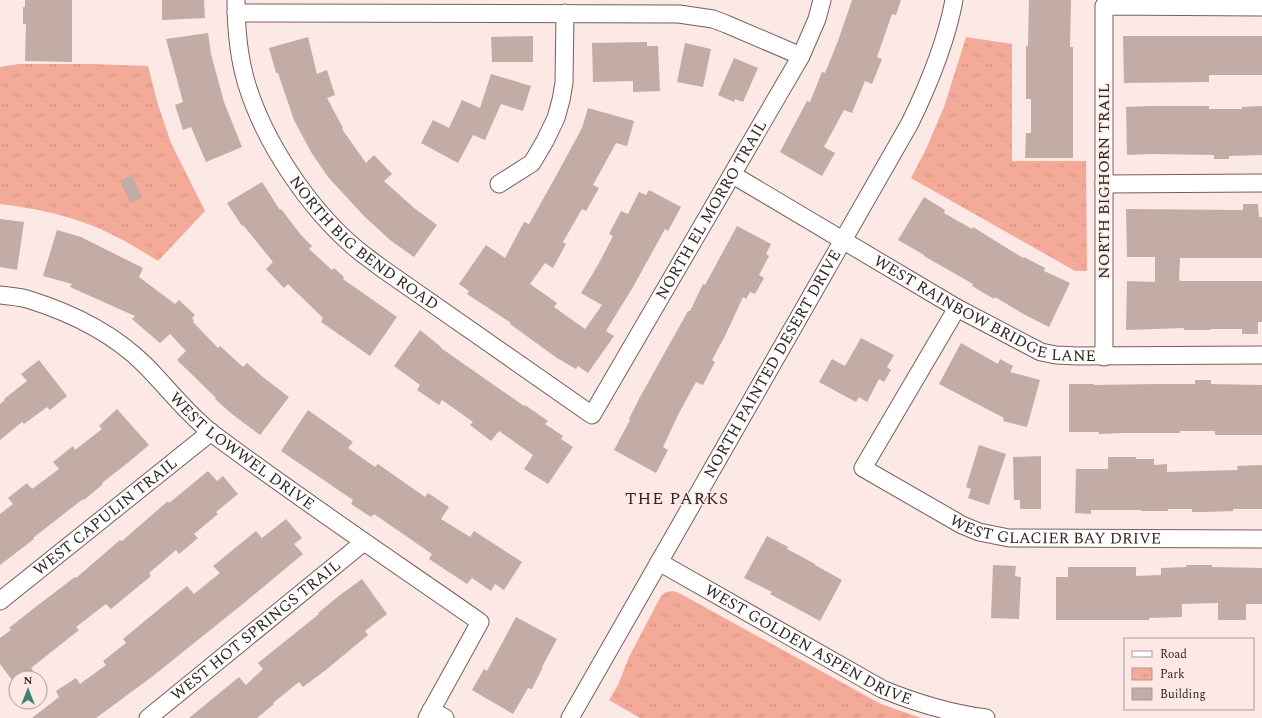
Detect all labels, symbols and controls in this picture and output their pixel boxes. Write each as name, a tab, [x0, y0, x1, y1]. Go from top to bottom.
street label: NORTH BIGHORN TRAIL	[1092, 83, 1116, 279]
street label: NORTH EL MORRO TRAIL	[650, 115, 773, 304]
street label: NORTH BIG BEND ROAD	[283, 171, 444, 316]
street label: NORTH PAINTED DESERT DRIVE	[697, 245, 847, 483]
street label: WEST RAINBOW BRIDGE LANE	[869, 249, 1096, 368]
street label: WEST LOWWEL DRIVE	[164, 387, 320, 516]
street label: WEST CAPULIN TRAIL	[28, 451, 183, 582]
district label: THE PARKS	[625, 486, 729, 512]
street label: WEST GLACIER BAY DRIVE	[945, 508, 1161, 551]
street label: WEST HOT SPRINGS TRAIL	[166, 554, 346, 707]
street label: WEST GOLDEN ASPEN DRIVE	[700, 578, 915, 711]
legend	[1124, 638, 1254, 710]
text: Road	[1160, 645, 1187, 664]
text: Park	[1160, 665, 1185, 684]
north arrow	[8, 670, 48, 710]
text: N	[24, 672, 33, 689]
text: Building	[1160, 685, 1206, 704]

